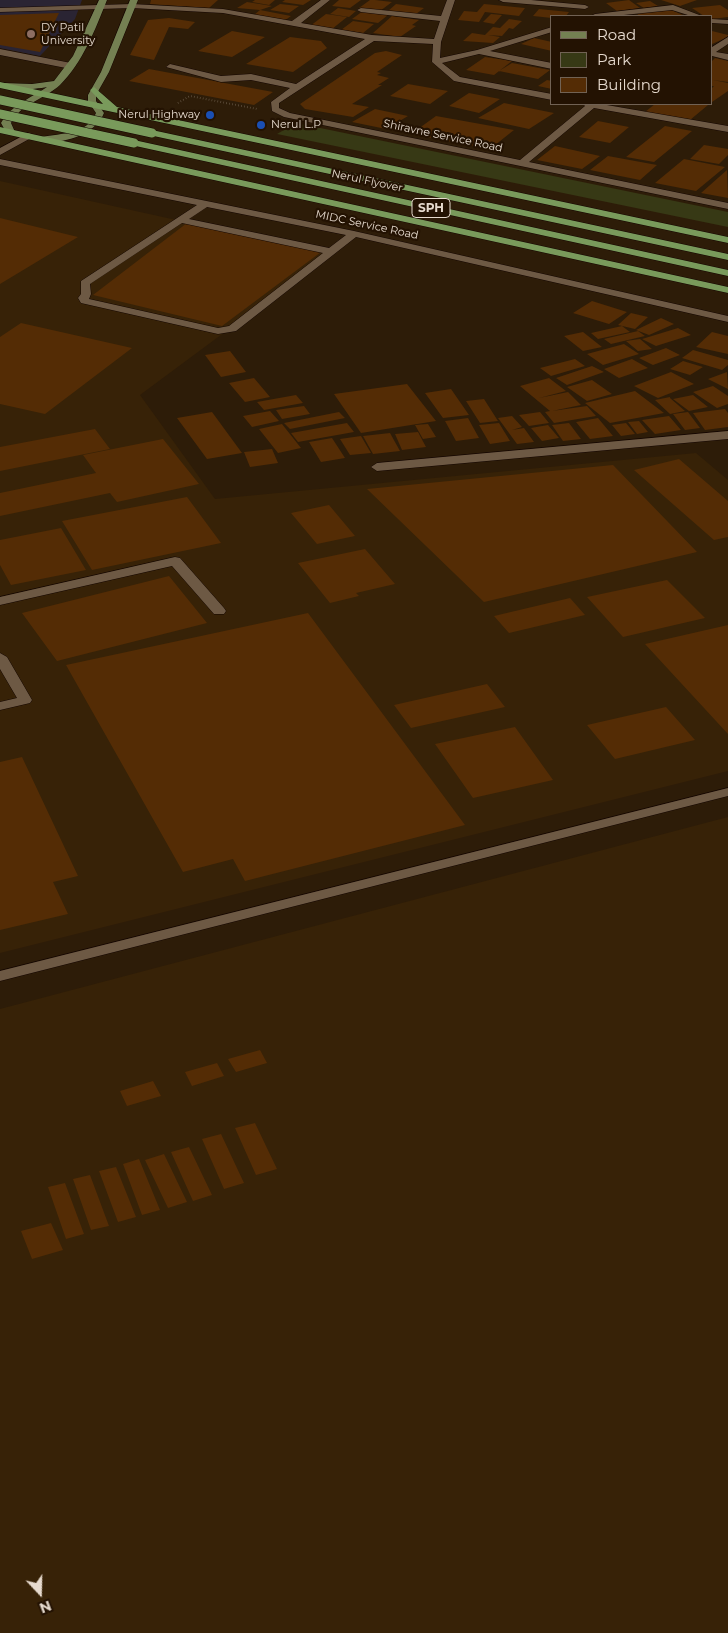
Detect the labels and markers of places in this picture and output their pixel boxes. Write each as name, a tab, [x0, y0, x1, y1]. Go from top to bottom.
place label: DY Patil University	[41, 21, 95, 47]
marker: DY Patil University	[25, 28, 37, 40]
place label: Nerul Highway	[118, 108, 200, 122]
marker: Nerul Highway	[204, 109, 216, 121]
place label: Nerul L.P	[271, 118, 321, 132]
marker: Nerul L.P	[255, 119, 267, 131]

